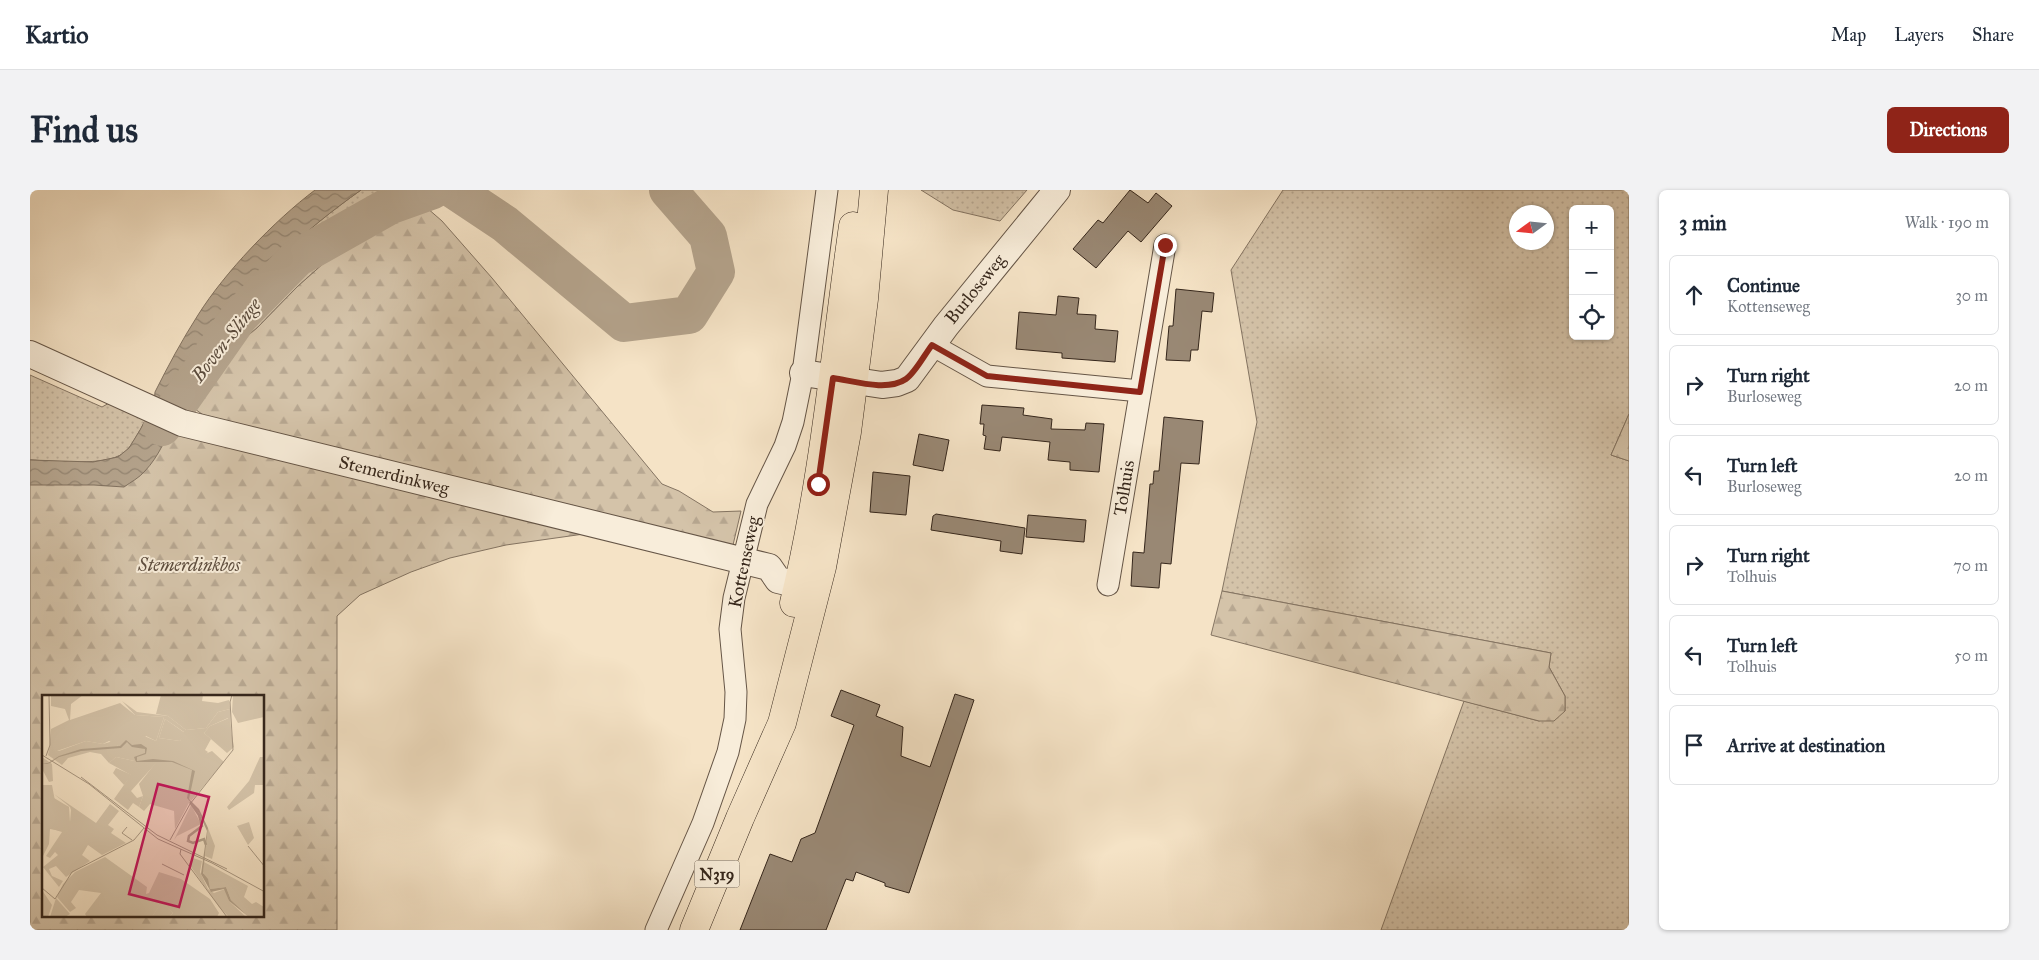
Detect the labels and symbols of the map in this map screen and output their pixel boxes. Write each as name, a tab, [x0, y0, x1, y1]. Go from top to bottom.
north arrow	[1509, 205, 1554, 250]
route end	[1154, 234, 1177, 257]
street label: Burloseweg	[940, 249, 1011, 329]
water label: Boven-Slinge	[186, 293, 266, 387]
street label: Stemerdinkweg	[336, 451, 452, 500]
street label: Tolhuis	[1109, 459, 1139, 517]
route start	[807, 473, 830, 496]
street label: Kottenseweg	[724, 514, 766, 610]
park label: Stemerdinkbos	[137, 554, 241, 576]
inset map	[42, 695, 265, 918]
road number: N319	[694, 861, 740, 888]

